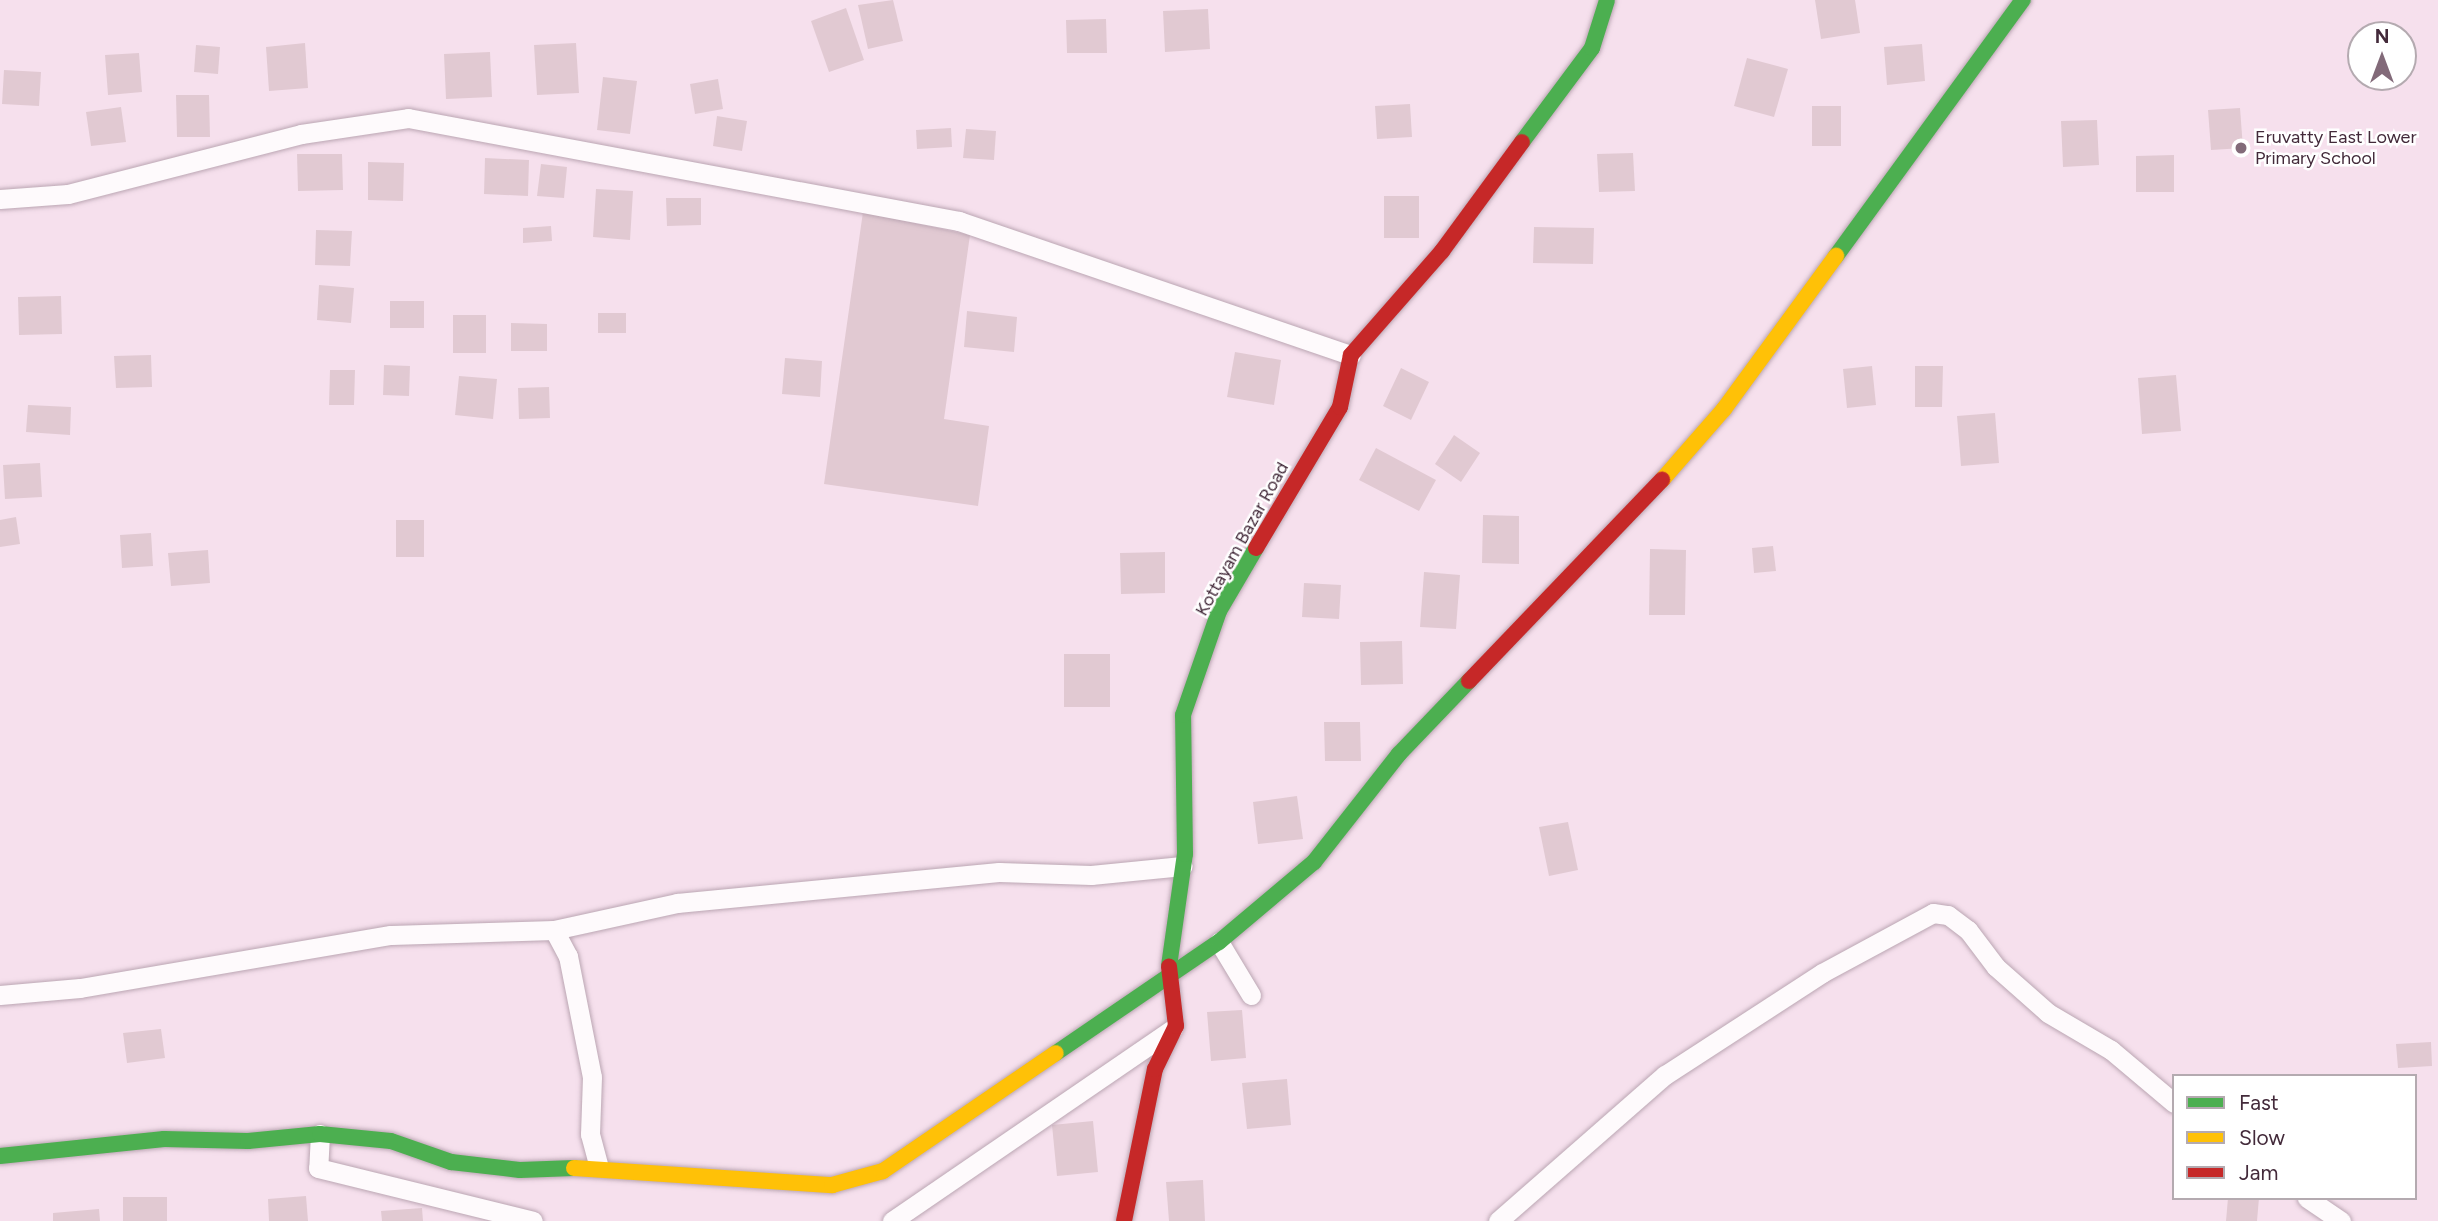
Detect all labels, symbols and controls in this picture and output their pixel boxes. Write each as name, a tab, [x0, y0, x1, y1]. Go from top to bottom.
north arrow	[2347, 21, 2417, 91]
text: N	[2375, 25, 2389, 48]
place label: Eruvatty East Lower Primary School	[2255, 127, 2416, 170]
marker: Eruvatty East Lower Primary School	[2233, 140, 2249, 156]
street label: Kottayam Bazar Road	[1191, 458, 1293, 620]
legend	[2172, 1074, 2417, 1200]
text: Fast	[2239, 1090, 2279, 1115]
text: Slow	[2239, 1125, 2285, 1150]
text: Jam	[2239, 1160, 2278, 1185]

